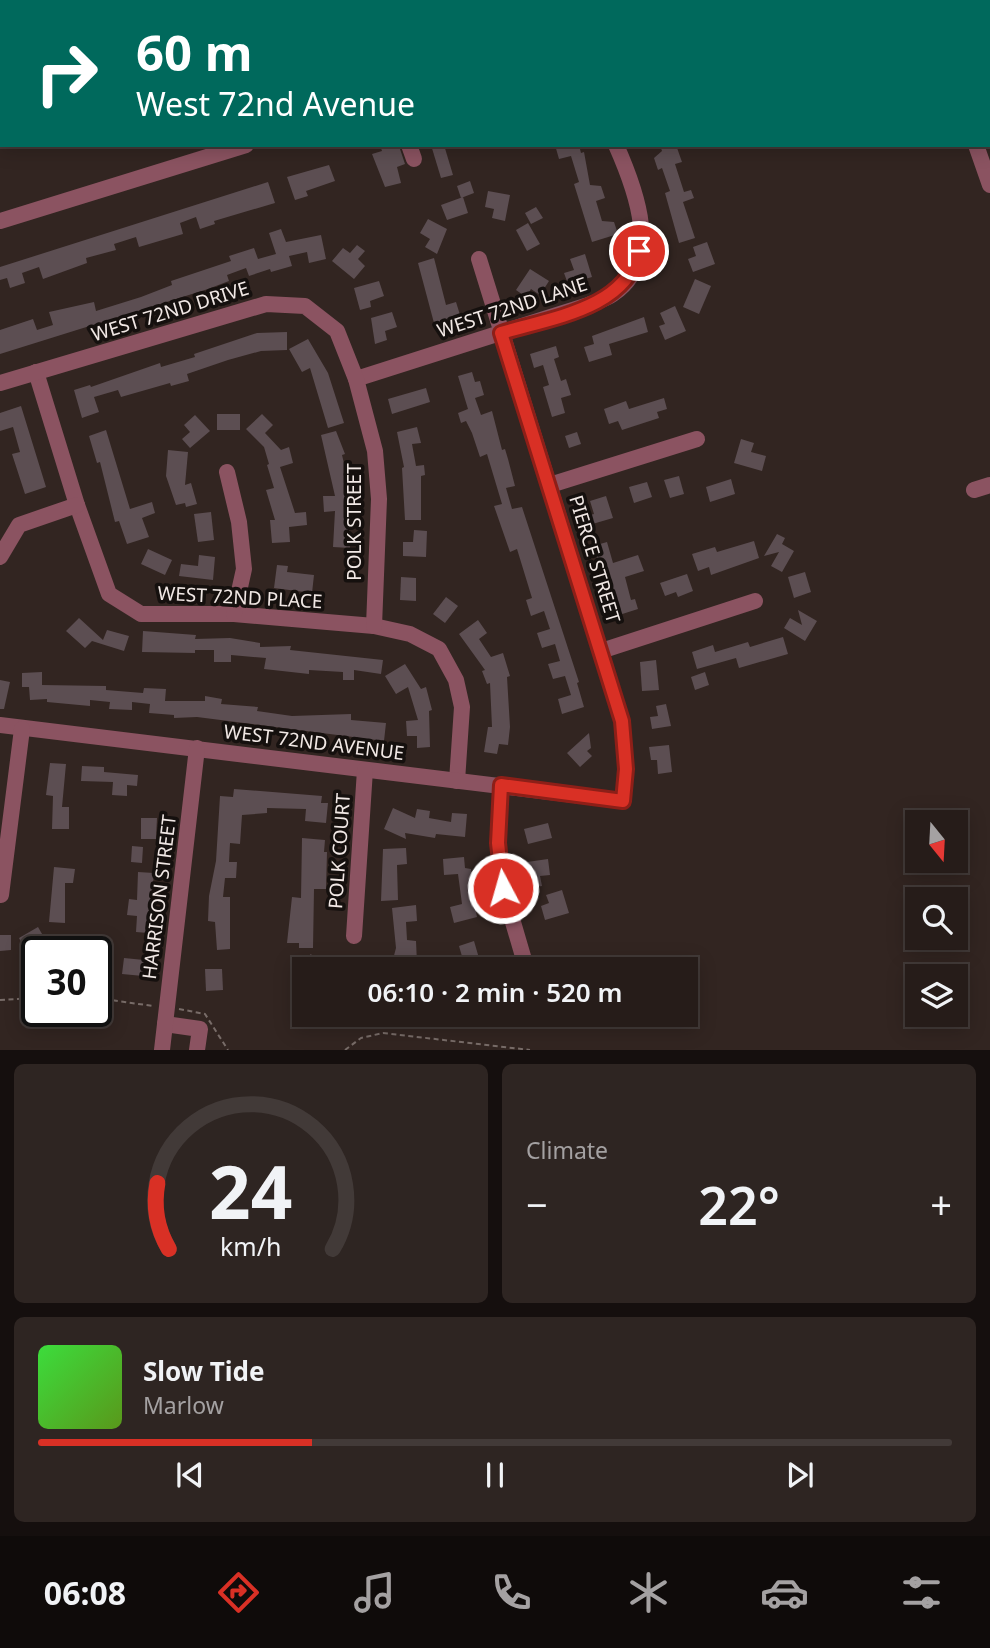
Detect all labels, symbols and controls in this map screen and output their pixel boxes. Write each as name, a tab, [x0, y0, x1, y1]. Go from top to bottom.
text: 60 m	[136, 19, 253, 85]
icon: right	[21, 28, 112, 119]
text: West 72nd Avenue	[136, 82, 415, 125]
pin	[609, 221, 669, 281]
icon: arrive	[620, 232, 658, 270]
street label: WEST 72ND LANE	[434, 270, 590, 344]
street label: WEST 72ND DRIVE	[88, 275, 252, 347]
street label: POLK STREET	[341, 463, 367, 581]
street label: PIERCE STREET	[563, 492, 627, 626]
street label: WEST 72ND PLACE	[157, 580, 323, 614]
street label: WEST 72ND AVENUE	[222, 718, 406, 766]
street label: POLK COURT	[322, 792, 356, 910]
north arrow	[905, 810, 968, 873]
map controls	[905, 810, 968, 1027]
street label: HARRISON STREET	[136, 813, 182, 981]
position arrow	[466, 851, 540, 925]
button: search	[905, 887, 968, 950]
speed limit sign: 30	[21, 936, 112, 1027]
button: layers	[905, 964, 968, 1027]
text: 06:10 · 2 min · 520 m	[368, 974, 622, 1010]
text: Climate	[526, 1134, 608, 1166]
text: 24	[209, 1142, 293, 1241]
text: 22°	[698, 1169, 780, 1240]
text: −	[526, 1178, 548, 1230]
text: +	[930, 1178, 952, 1230]
text: km/h	[220, 1229, 282, 1263]
text: Slow Tide	[143, 1353, 265, 1389]
text: Marlow	[143, 1389, 224, 1421]
icon: previous	[171, 1456, 209, 1494]
icon: pause	[476, 1456, 514, 1494]
icon: next	[781, 1456, 819, 1494]
icon: directions	[214, 1568, 263, 1617]
icon: music	[350, 1568, 399, 1617]
icon: phone	[487, 1568, 536, 1617]
icon: climate	[624, 1568, 673, 1617]
icon: car	[760, 1568, 809, 1617]
icon: filters	[897, 1568, 946, 1617]
text: 06:08	[44, 1571, 126, 1614]

